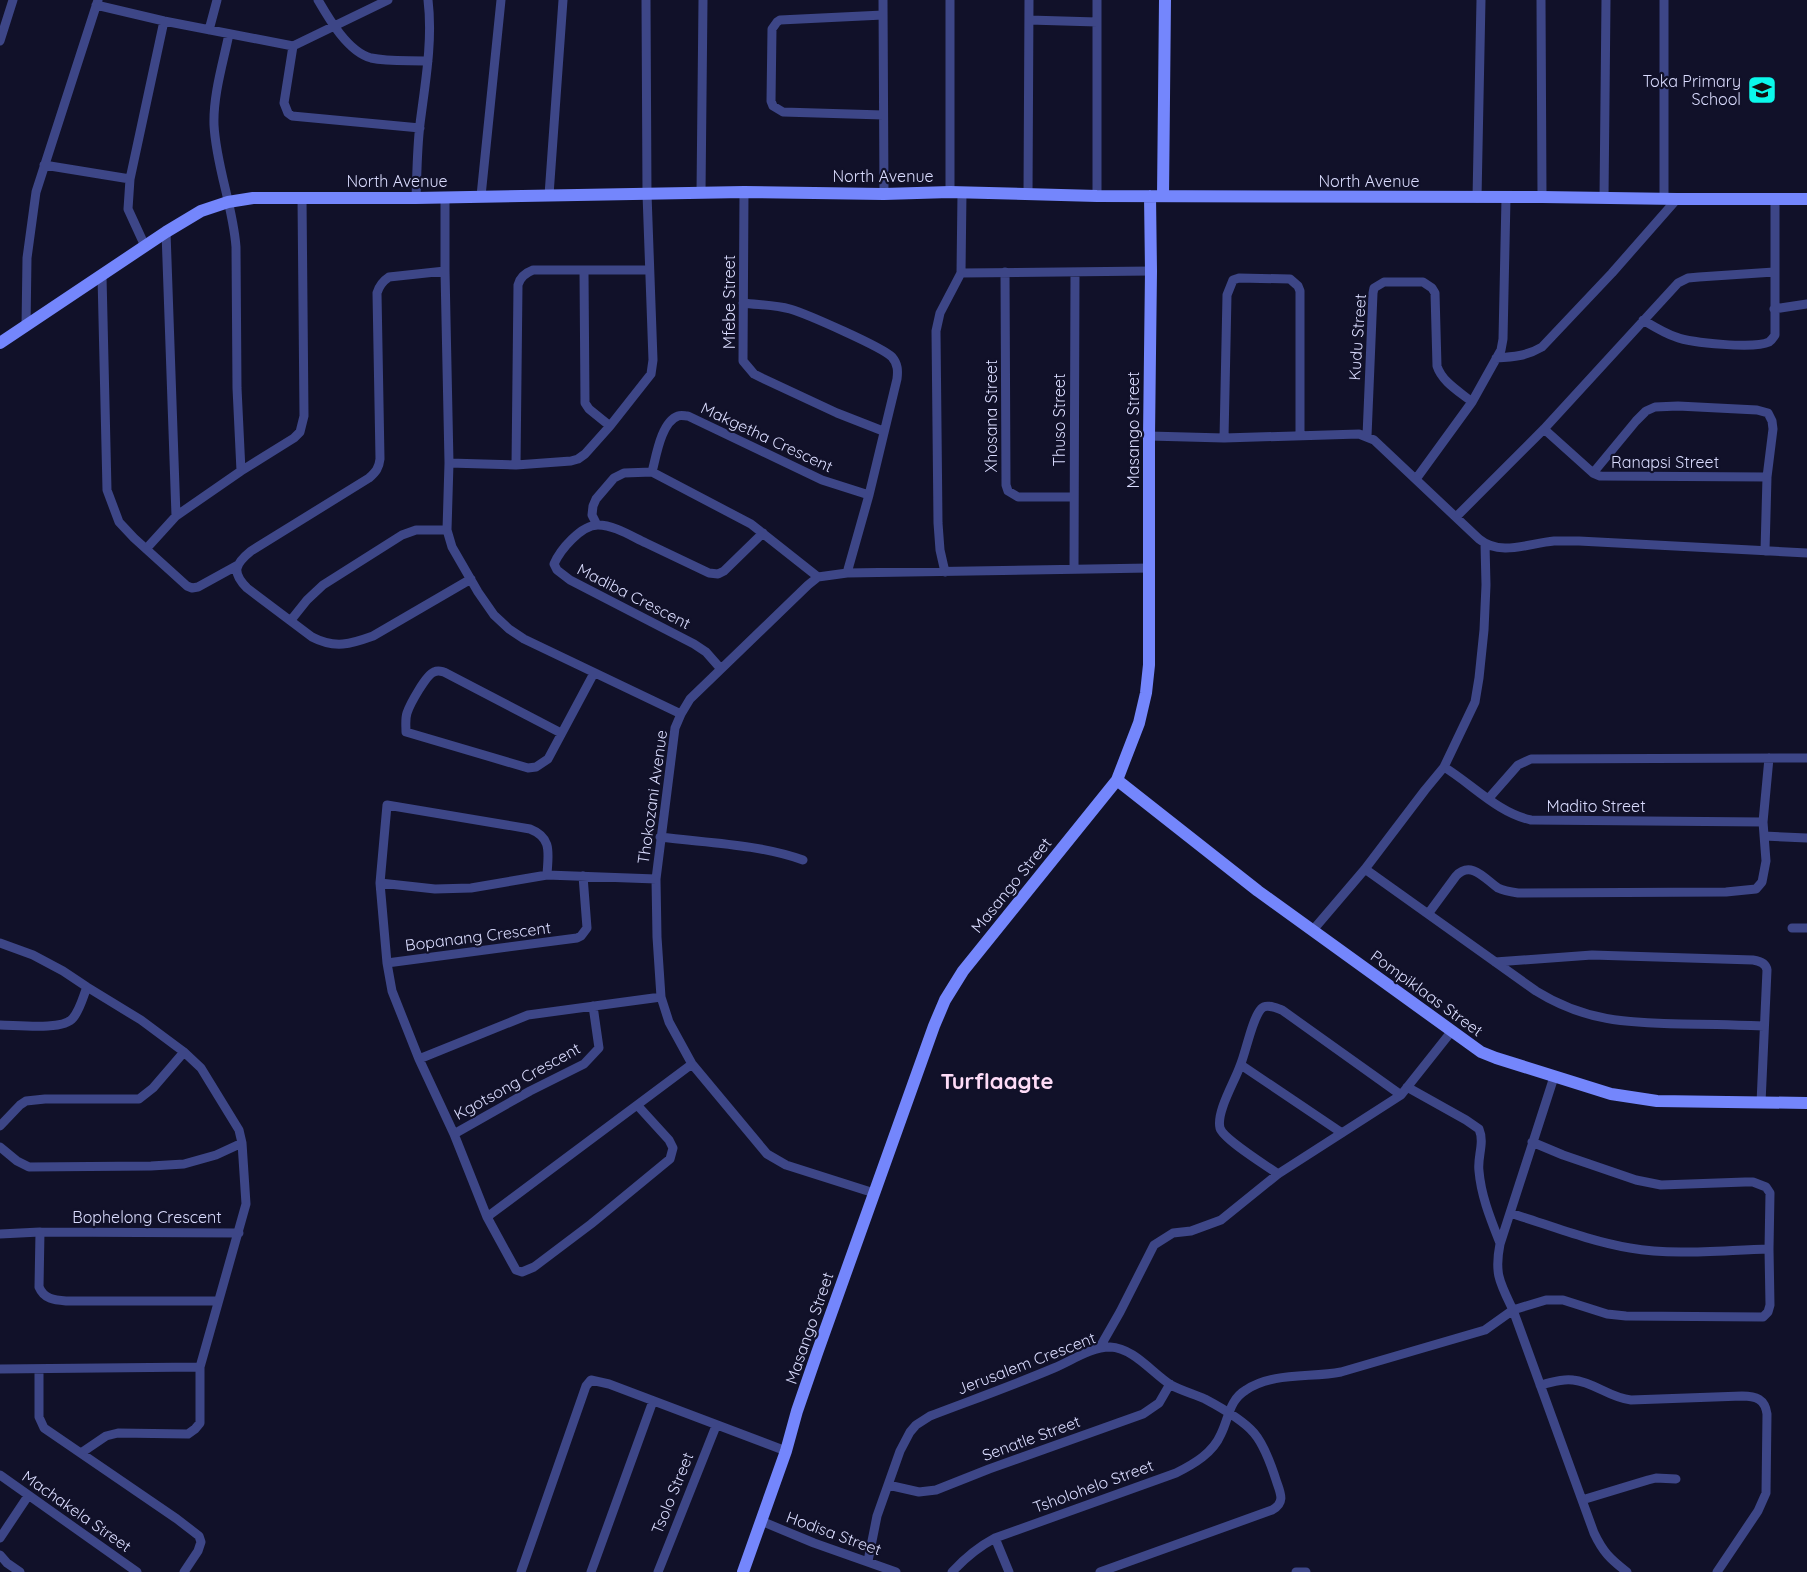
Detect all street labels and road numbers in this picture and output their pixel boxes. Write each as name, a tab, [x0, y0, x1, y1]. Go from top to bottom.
street label: North Avenue	[832, 166, 934, 186]
street label: North Avenue	[346, 171, 448, 191]
street label: North Avenue	[1318, 171, 1420, 191]
street label: Mfebe Street	[719, 255, 739, 349]
street label: Kudu Street	[1344, 293, 1370, 381]
street label: Xhosana Street	[981, 360, 1001, 472]
street label: Masango Street	[1123, 372, 1143, 488]
street label: Thuso Street	[1049, 373, 1069, 467]
street label: Makgetha Crescent	[698, 398, 836, 476]
street label: Ranapsi Street	[1611, 452, 1719, 472]
street label: Madiba Crescent	[574, 559, 694, 633]
street label: Thokozani Avenue	[633, 729, 671, 865]
street label: Madito Street	[1546, 796, 1646, 816]
street label: Masango Street	[966, 833, 1056, 937]
street label: Bopanang Crescent	[404, 917, 552, 955]
street label: Pompiklaas Street	[1367, 946, 1487, 1040]
street label: Kgotsong Crescent	[450, 1038, 584, 1124]
street label: Bophelong Crescent	[72, 1207, 222, 1227]
street label: Masango Street	[781, 1269, 837, 1387]
street label: Jerusalem Crescent	[954, 1327, 1098, 1399]
street label: Senatle Street	[979, 1411, 1083, 1465]
street label: Tsolo Street	[647, 1449, 697, 1537]
street label: Tsholohelo Street	[1030, 1455, 1156, 1517]
street label: Machakela Street	[19, 1466, 135, 1556]
street label: Hodisa Street	[784, 1507, 884, 1559]

